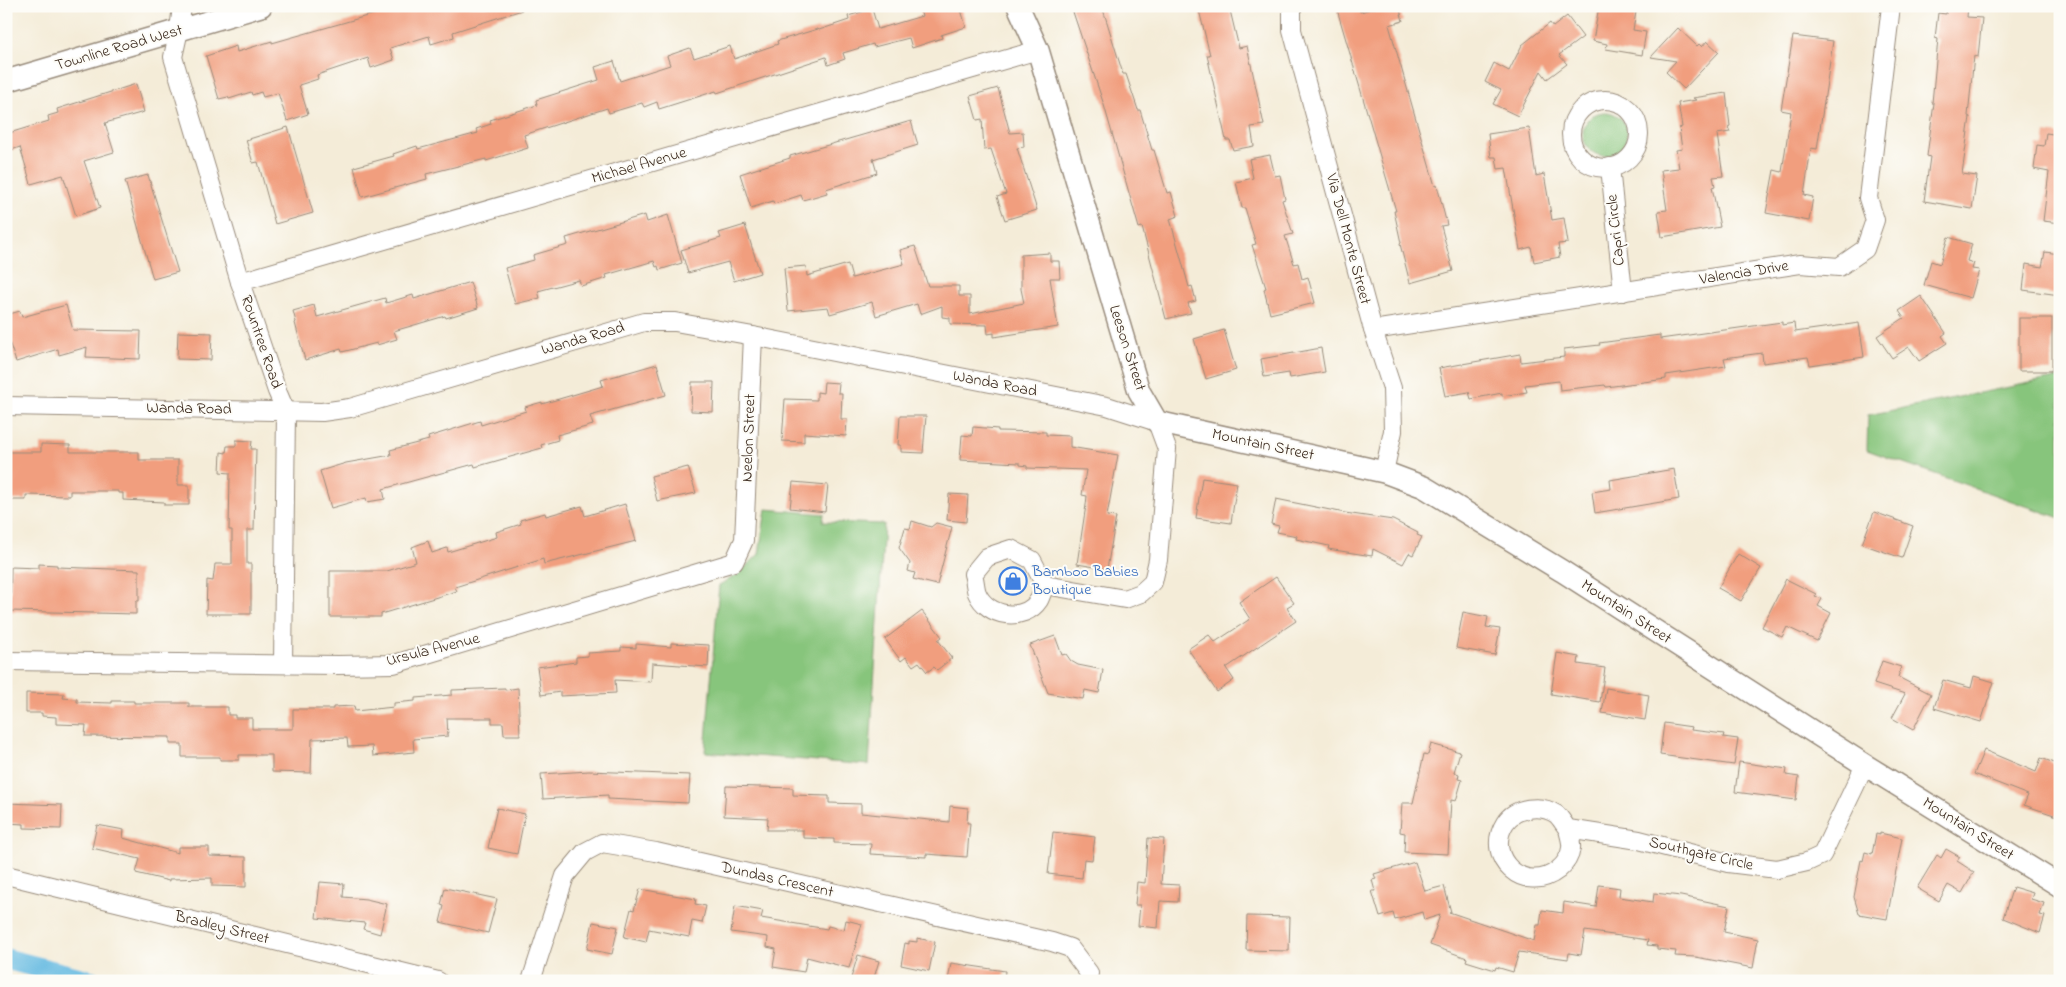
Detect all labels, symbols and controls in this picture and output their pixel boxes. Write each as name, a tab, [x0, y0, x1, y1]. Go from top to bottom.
street label: Townline Road West	[52, 18, 186, 78]
street label: Michael Avenue	[589, 141, 690, 191]
street label: Via Dell Monte Street	[1319, 170, 1377, 308]
street label: Capri Circle	[1600, 192, 1632, 267]
street label: Valencia Drive	[1697, 254, 1791, 292]
street label: Rountree Road	[234, 292, 288, 392]
street label: Leeson Street	[1102, 302, 1152, 395]
street label: Wanda Road	[539, 316, 627, 362]
street label: Wanda Road	[951, 364, 1039, 404]
street label: Neelon Street	[735, 393, 763, 483]
street label: Wanda Road	[146, 396, 232, 422]
street label: Mountain Street	[1210, 422, 1317, 468]
place label: Bamboo Babies Boutique	[1031, 560, 1139, 602]
shop icon: Bamboo Babies Boutique	[998, 566, 1028, 596]
street label: Mountain Street	[1576, 574, 1677, 651]
street label: Ursula Avenue	[384, 627, 483, 673]
street label: Mountain Street	[1917, 791, 2019, 867]
street label: Southgate Circle	[1646, 830, 1756, 878]
street label: Dundas Crescent	[717, 855, 836, 905]
street label: Bradley Street	[171, 904, 272, 951]

